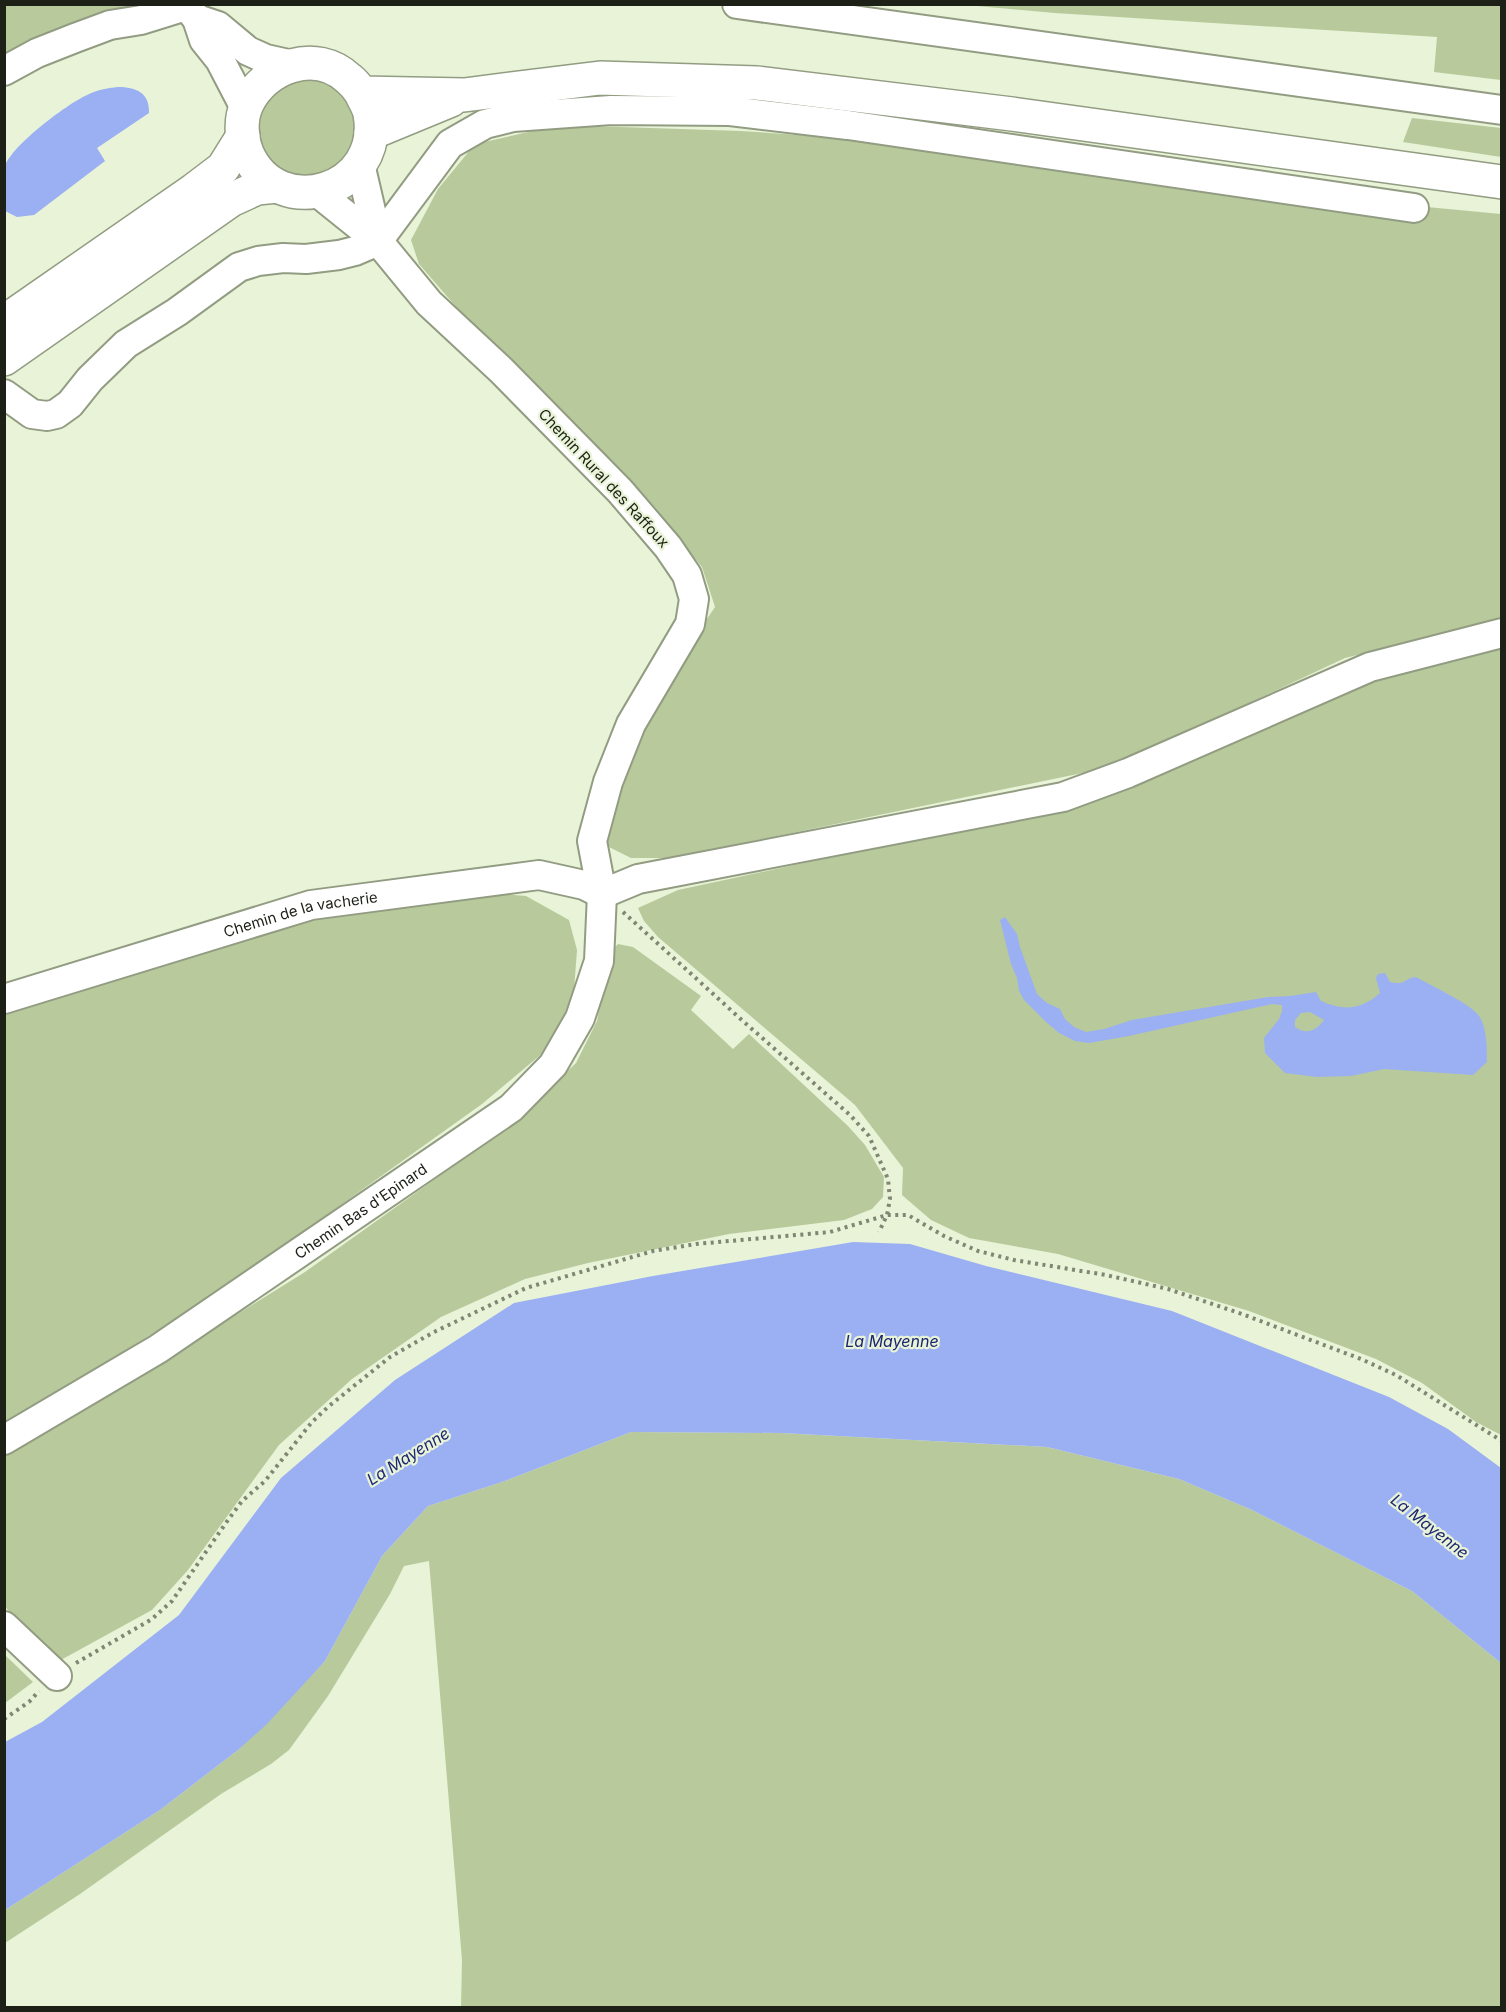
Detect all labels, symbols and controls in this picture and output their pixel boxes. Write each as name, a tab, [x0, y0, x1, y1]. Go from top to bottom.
street label: Chemin Rural des Raffoux	[535, 405, 673, 551]
street label: Chemin de la vacherie	[221, 887, 379, 941]
street label: Chemin Bas d'Epinard	[291, 1159, 430, 1263]
water label: La Mayenne	[845, 1331, 939, 1351]
water label: La Mayenne	[363, 1423, 453, 1489]
water label: La Mayenne	[1387, 1489, 1473, 1563]

